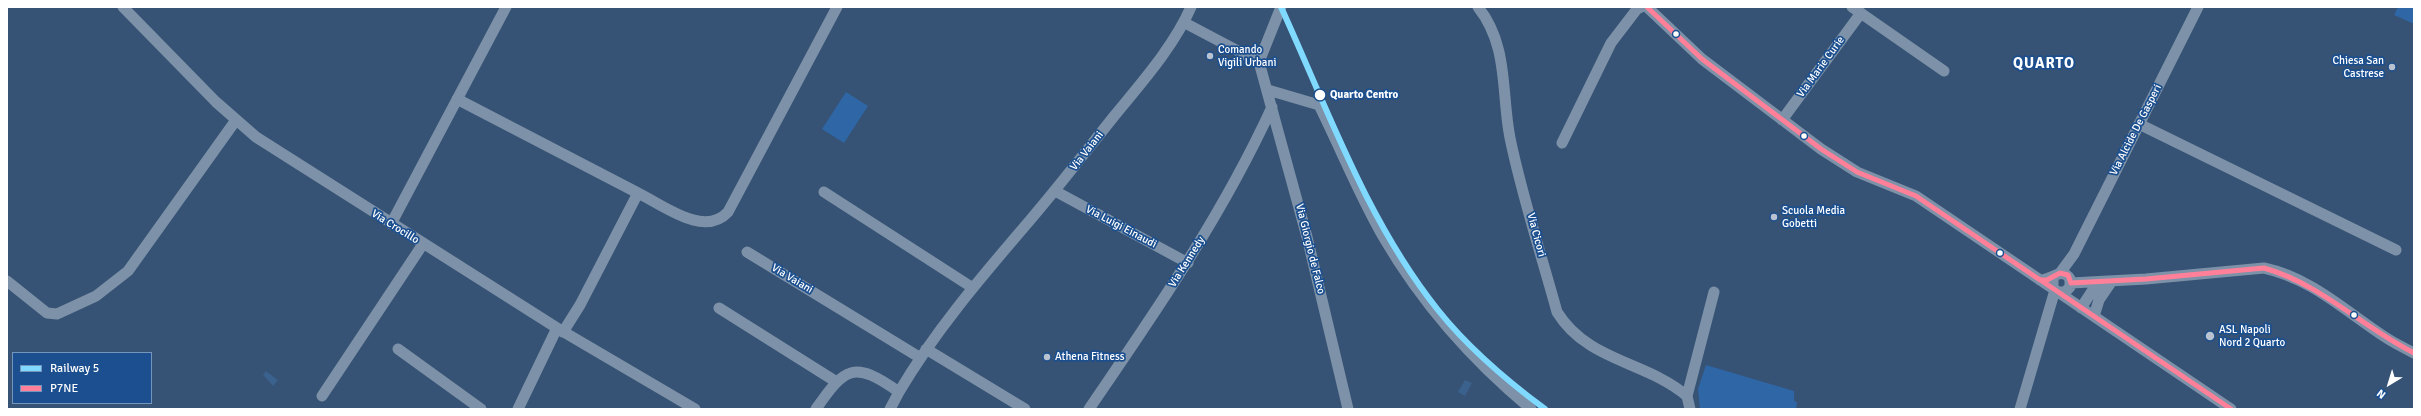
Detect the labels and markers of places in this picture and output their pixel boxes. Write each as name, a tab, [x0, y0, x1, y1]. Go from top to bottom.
unlabelled marker	[1671, 29, 1681, 39]
place label: Comando Vigili Urbani	[1218, 43, 1276, 69]
marker: Comando Vigili Urbani	[1205, 51, 1215, 61]
place label: Chiesa San Castrese	[2332, 54, 2384, 80]
marker: Chiesa San Castrese	[2387, 62, 2397, 72]
marker: Quarto Centro	[1313, 88, 1327, 102]
place label: Quarto Centro	[1330, 88, 1398, 102]
unlabelled marker	[1799, 131, 1809, 141]
place label: Scuola Media Gobetti	[1782, 204, 1845, 230]
marker: Scuola Media Gobetti	[1769, 212, 1779, 222]
unlabelled marker	[1995, 248, 2005, 258]
unlabelled marker	[2349, 310, 2359, 320]
place label: ASL Napoli Nord 2 Quarto	[2219, 323, 2285, 349]
marker: ASL Napoli Nord 2 Quarto	[2204, 330, 2216, 342]
place label: Athena Fitness	[1055, 350, 1125, 364]
marker: Athena Fitness	[1042, 352, 1052, 362]

